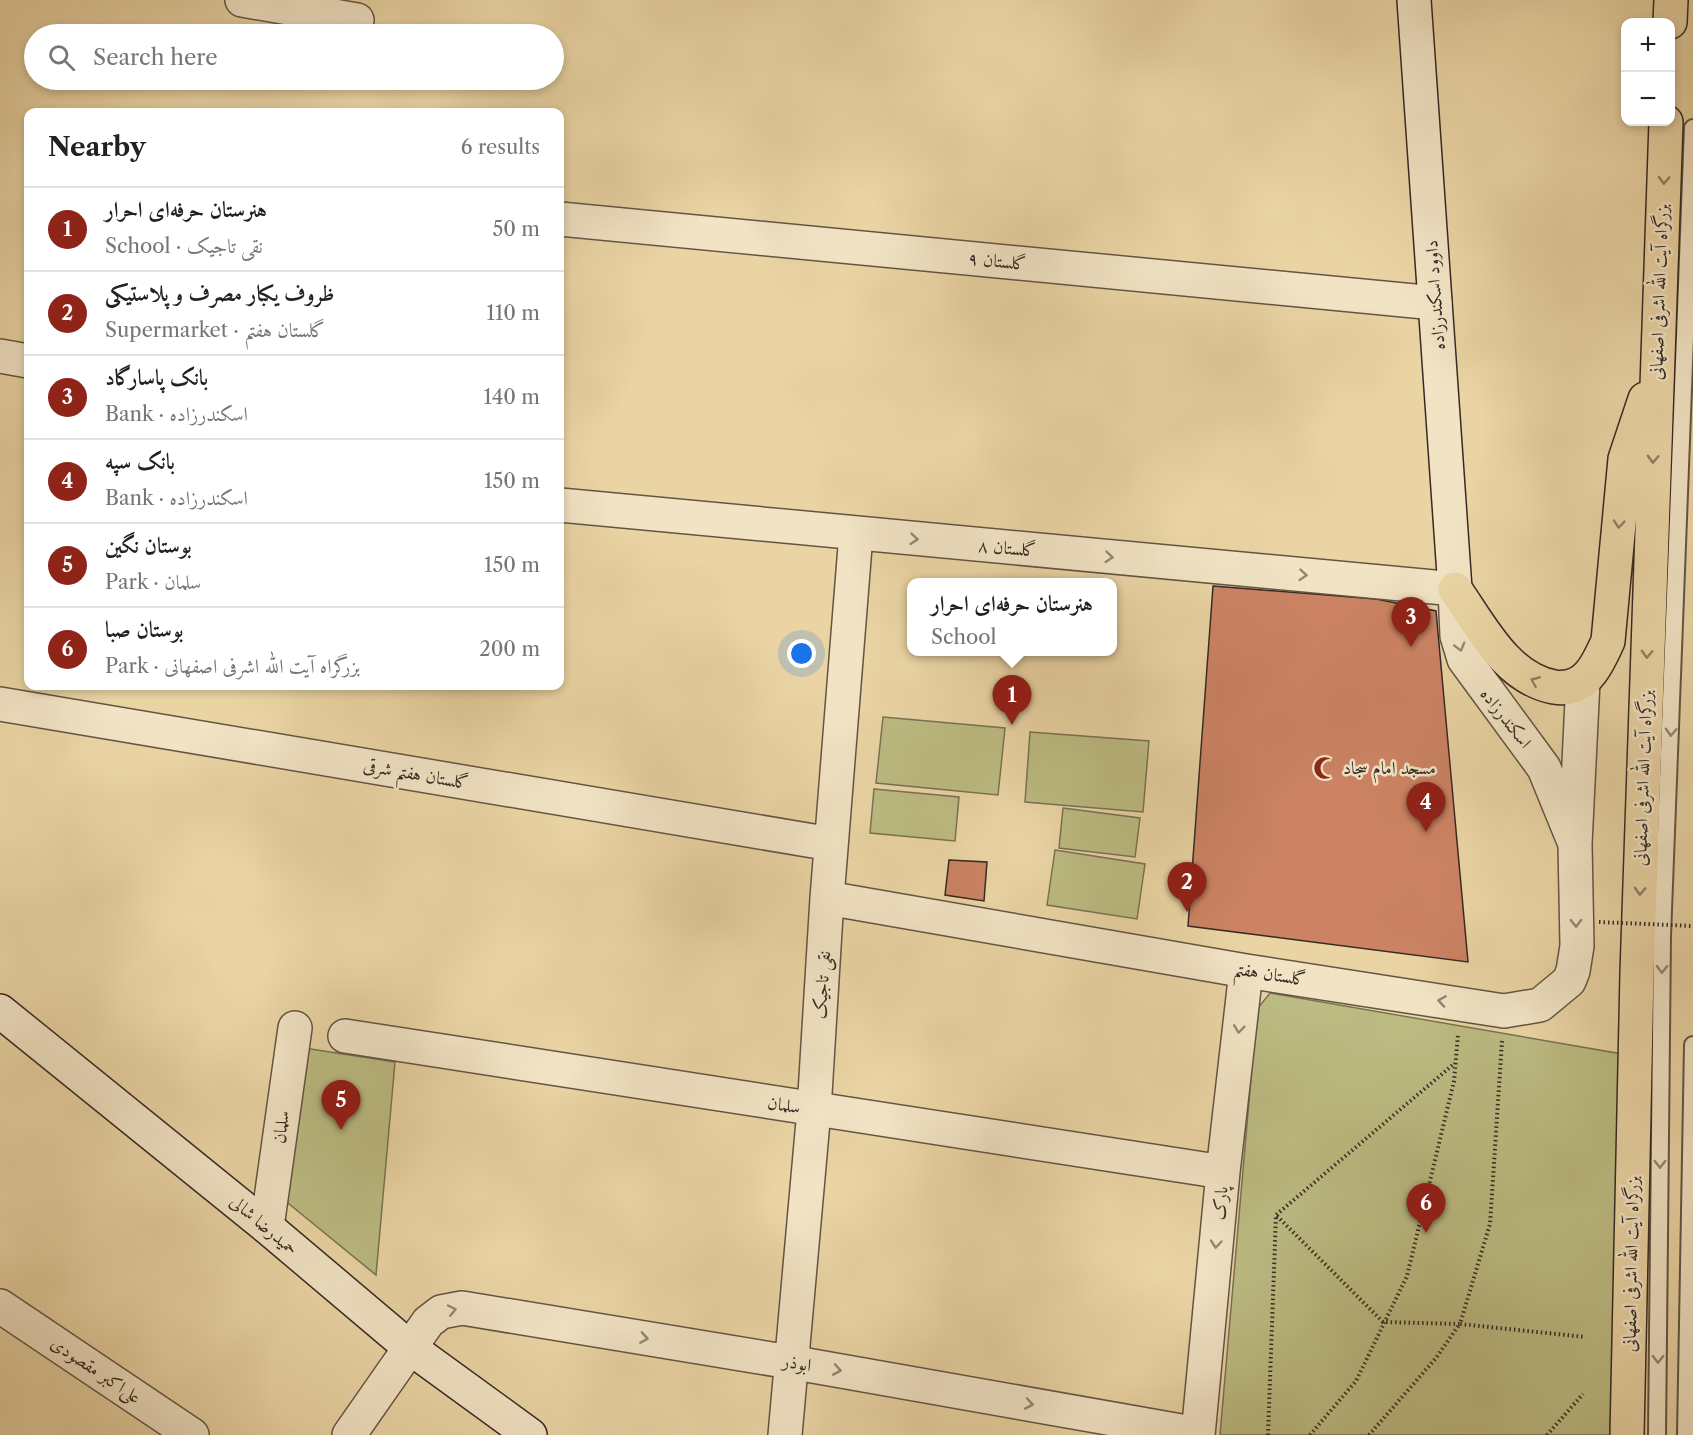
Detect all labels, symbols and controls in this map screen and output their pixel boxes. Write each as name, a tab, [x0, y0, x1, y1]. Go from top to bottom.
map controls	[1621, 18, 1675, 126]
button: +	[1621, 18, 1675, 72]
search box	[24, 24, 564, 90]
icon: search	[45, 41, 78, 74]
text: Search here	[93, 44, 218, 71]
button: −	[1621, 72, 1675, 126]
text: Nearby	[48, 131, 146, 163]
text: 6 results	[461, 135, 540, 159]
one-way arrow	[1657, 175, 1670, 184]
text: هنرستان حرفه‌ای احرار	[105, 196, 267, 223]
street label: بزرگراه آیت الله اشرفی اصفهانی	[1642, 203, 1674, 380]
text: 1	[63, 217, 72, 241]
text: 50 m	[493, 217, 540, 241]
text: School · نقی تاجیک	[105, 234, 263, 258]
street label: داوود اسکندرزاده	[1420, 239, 1450, 351]
street label: گلستان ۹	[967, 247, 1027, 275]
text: ظروف یکبار مصرف و پلاستیکی	[105, 280, 335, 307]
text: 2	[62, 301, 73, 325]
text: 110 m	[487, 301, 540, 325]
text: Supermarket · گلستان هفتم	[105, 318, 325, 342]
text: بانک پاسارگاد	[105, 364, 208, 391]
text: 3	[62, 385, 73, 409]
text: 140 m	[483, 385, 540, 409]
text: Bank · اسکندرزاده	[105, 402, 248, 426]
text: بانک سپه	[105, 448, 175, 475]
one-way arrow	[1647, 454, 1659, 463]
text: 4	[62, 469, 73, 493]
text: 150 m	[484, 469, 540, 493]
text: Bank · اسکندرزاده	[105, 486, 248, 510]
one-way arrow	[1612, 519, 1625, 528]
text: بوستان نگین	[105, 532, 192, 559]
one-way arrow	[910, 532, 919, 545]
street label: گلستان ٨	[977, 534, 1037, 562]
one-way arrow	[1104, 550, 1113, 563]
text: 5	[62, 553, 73, 577]
text: 150 m	[484, 553, 540, 577]
one-way arrow	[1298, 568, 1307, 581]
text: Park · سلمان	[105, 570, 201, 594]
popup	[907, 578, 1117, 656]
text: هنرستان حرفه‌ای احرار	[931, 590, 1093, 617]
pin: 3	[1392, 598, 1430, 647]
text: بوستان صبا	[105, 616, 184, 643]
text: School	[931, 625, 997, 649]
text: 6	[62, 637, 73, 661]
text: 200 m	[479, 637, 540, 661]
your location	[787, 639, 816, 668]
one-way arrow	[1453, 641, 1465, 652]
one-way arrow	[1641, 649, 1653, 658]
text: Park · بزرگراه آیت الله اشرفی اصفهانی	[105, 654, 360, 678]
pin: 1	[992, 676, 1032, 725]
one-way arrow	[1531, 676, 1542, 688]
street label: اسکندرزاده	[1476, 683, 1536, 753]
street label: بزرگراه آیت الله اشرفی اصفهانی	[1626, 689, 1658, 866]
one-way arrow	[1665, 728, 1678, 737]
street label: گلستان هفتم شرقی	[360, 754, 470, 801]
mosque icon: مسجد امام سجاد	[1312, 755, 1338, 781]
place label: مسجد امام سجاد	[1343, 757, 1436, 784]
pin: 4	[1406, 782, 1446, 832]
pin: 2	[1168, 862, 1206, 912]
one-way arrow	[1633, 886, 1646, 895]
one-way arrow	[1570, 919, 1582, 928]
street label: نقی تاجیک	[809, 950, 837, 1020]
street label: گلستان هفتم	[1231, 957, 1308, 997]
one-way arrow	[1656, 964, 1668, 973]
one-way arrow	[1438, 996, 1447, 1008]
one-way arrow	[1233, 1024, 1246, 1034]
pin: 5	[322, 1080, 360, 1130]
street label: سلمان	[766, 1092, 802, 1118]
street label: سلمان	[268, 1109, 294, 1145]
one-way arrow	[1654, 1159, 1666, 1168]
street label: بزرگراه آیت الله اشرفی اصفهانی	[1615, 1176, 1645, 1352]
street label: پارک	[1207, 1184, 1235, 1221]
pin: 6	[1406, 1184, 1446, 1233]
street label: حمیدرضا شالی	[226, 1190, 302, 1260]
one-way arrow	[1210, 1239, 1223, 1248]
one-way arrow	[447, 1304, 457, 1317]
one-way arrow	[639, 1331, 649, 1344]
street label: علی‌اکبر مقصودی	[45, 1332, 145, 1410]
street label: ابوذر	[779, 1349, 813, 1376]
one-way arrow	[1652, 1354, 1664, 1363]
one-way arrow	[831, 1363, 841, 1376]
one-way arrow	[1023, 1397, 1033, 1410]

